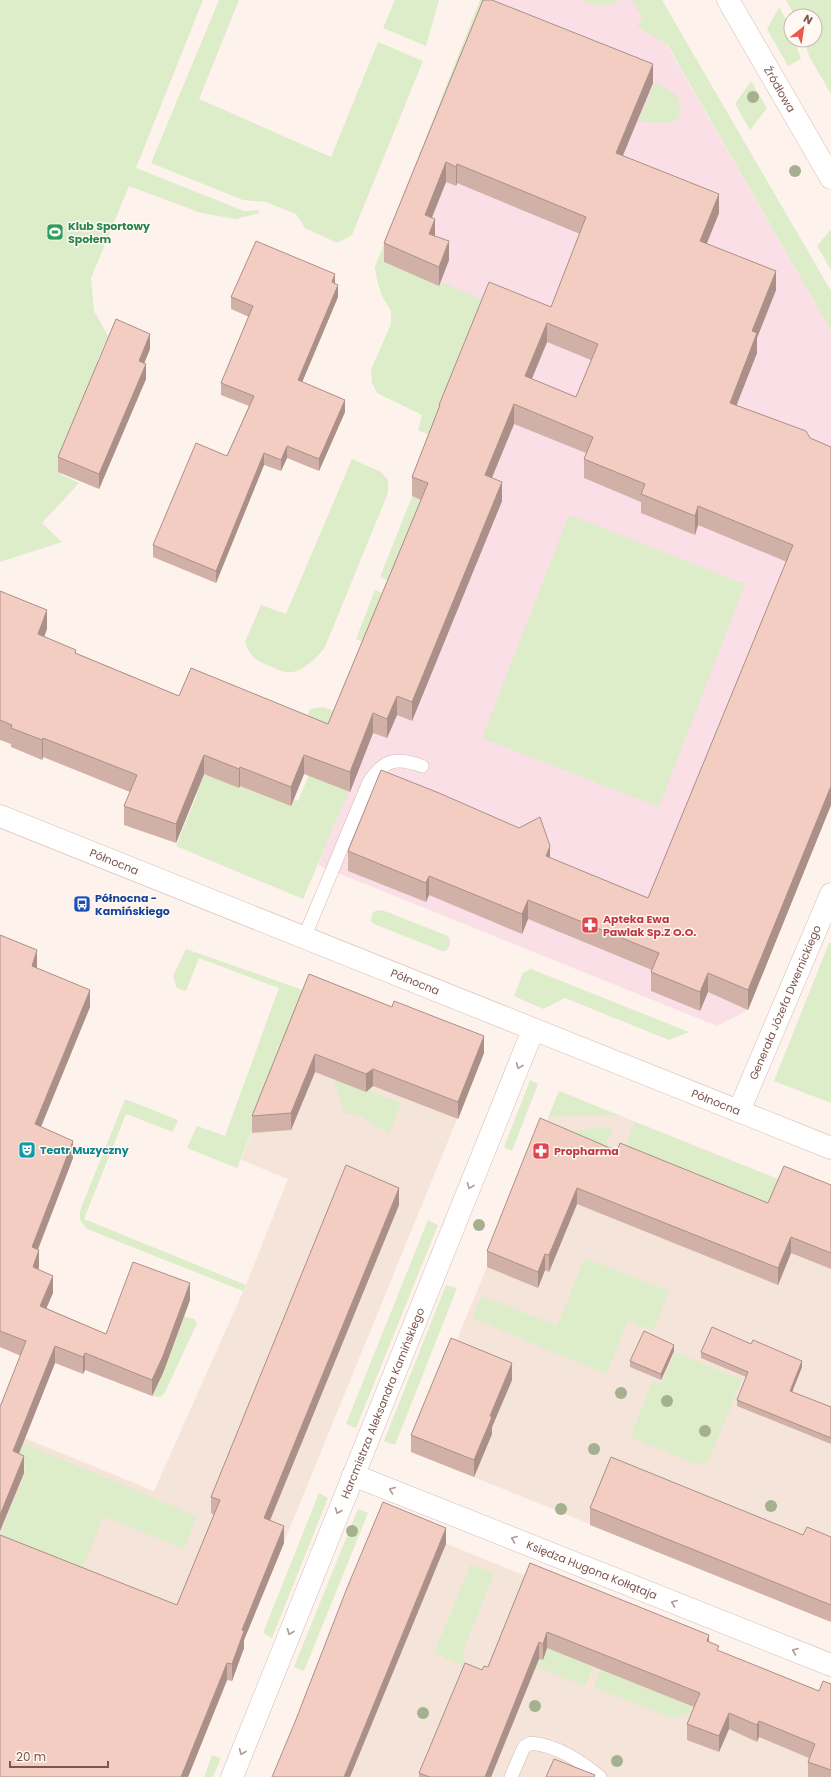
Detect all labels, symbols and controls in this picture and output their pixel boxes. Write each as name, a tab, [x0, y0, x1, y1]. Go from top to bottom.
north arrow	[783, 8, 823, 48]
text: N	[800, 10, 816, 28]
street label: Źródłowa	[760, 63, 799, 115]
place label: Klub Sportowy Społem	[68, 218, 150, 247]
sports icon: Klub Sportowy Społem	[45, 222, 65, 242]
street label: Północna	[87, 845, 141, 879]
place label: Północna - Kamińskiego	[95, 890, 170, 919]
bus stop icon: Północna - Kamińskiego	[72, 894, 92, 914]
place label: Apteka Ewa Pawlak Sp.Z O.O.	[603, 911, 696, 940]
pharmacy icon: Apteka Ewa Pawlak Sp.Z O.O.	[580, 915, 600, 935]
street label: Generała Józefa Dwernickiego	[745, 923, 825, 1082]
street label: Północna	[388, 965, 442, 999]
one-way arrow	[515, 1062, 523, 1069]
street label: Północna	[689, 1085, 743, 1119]
theatre icon: Teatr Muzyczny	[17, 1140, 37, 1160]
pharmacy icon: Propharma	[531, 1141, 551, 1161]
place label: Teatr Muzyczny	[40, 1142, 129, 1158]
place label: Propharma	[554, 1143, 619, 1159]
one-way arrow	[466, 1183, 474, 1190]
street label: Harcmistrza Aleksandra Kamińskiego	[337, 1305, 428, 1501]
one-way arrow	[389, 1486, 396, 1494]
one-way arrow	[335, 1507, 343, 1514]
one-way arrow	[511, 1535, 518, 1543]
street label: Księdza Hugona Kołłątaja	[524, 1537, 660, 1603]
one-way arrow	[671, 1599, 678, 1607]
one-way arrow	[287, 1628, 295, 1635]
one-way arrow	[791, 1647, 798, 1655]
scale bar	[10, 1743, 108, 1769]
text: 20 m	[16, 1748, 46, 1765]
one-way arrow	[239, 1749, 247, 1756]

